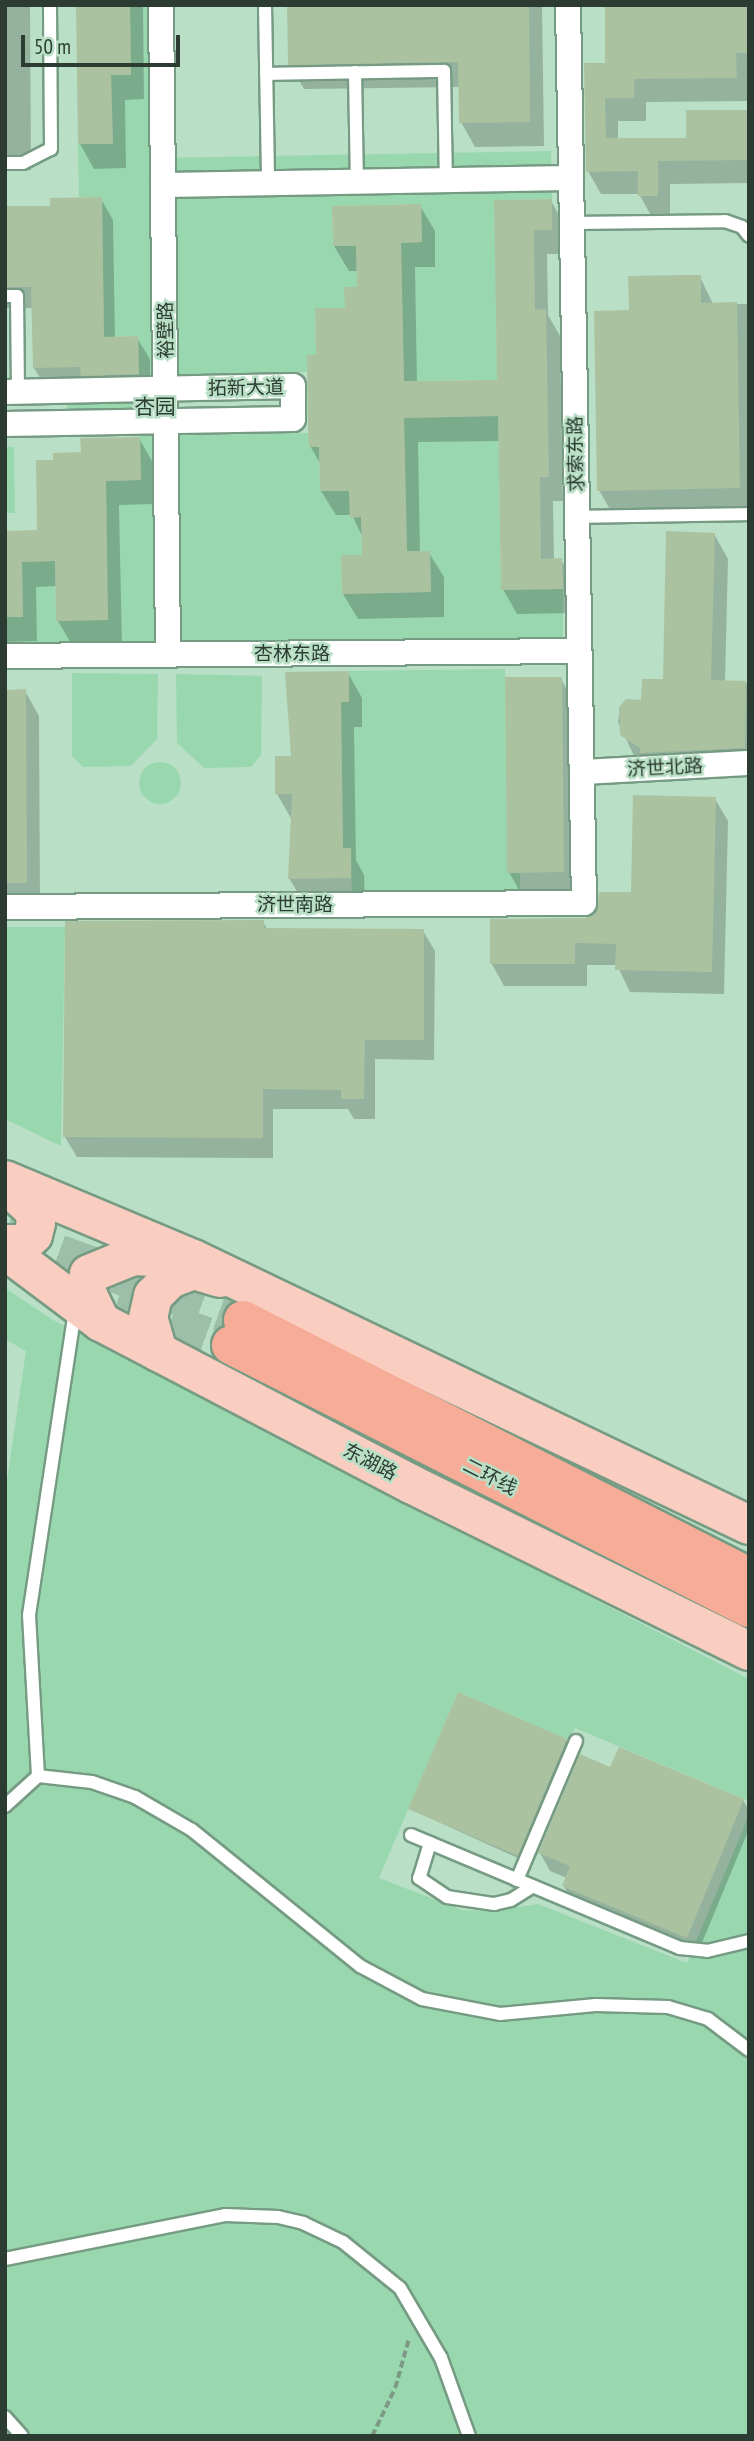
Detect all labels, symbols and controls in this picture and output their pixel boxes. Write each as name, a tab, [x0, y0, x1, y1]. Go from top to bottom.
scale bar	[24, 21, 184, 65]
text: 50 m	[34, 33, 71, 60]
street label: 裕壁路	[154, 301, 178, 359]
street label: 拓新大道	[208, 376, 284, 400]
district label: 杏园	[134, 394, 176, 420]
street label: 求索东路	[564, 416, 588, 492]
street label: 杏林东路	[254, 643, 330, 665]
street label: 济世北路	[626, 755, 704, 781]
street label: 济世南路	[257, 894, 333, 916]
street label: 东湖路	[339, 1439, 401, 1485]
street label: 二环线	[459, 1454, 521, 1500]

